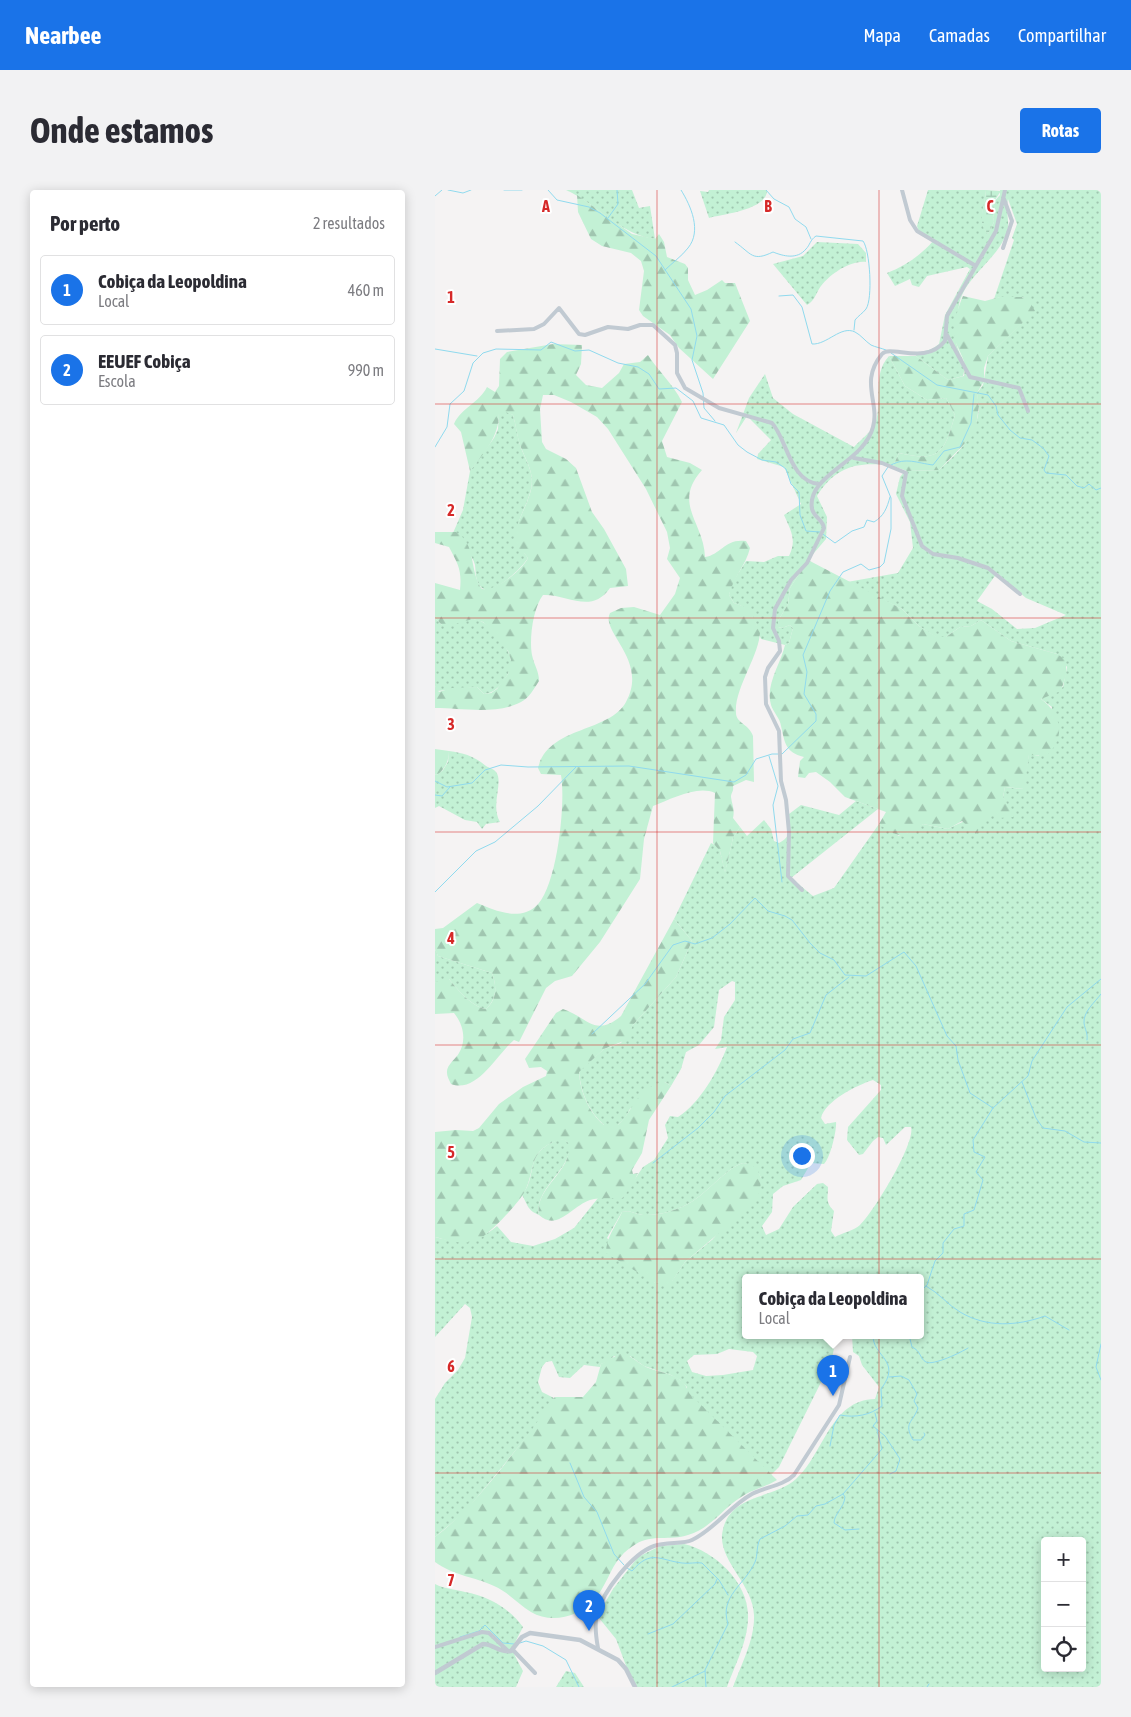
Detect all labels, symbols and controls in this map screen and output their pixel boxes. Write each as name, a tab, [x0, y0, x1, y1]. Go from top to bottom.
text: Nearbee	[25, 22, 101, 49]
text: Mapa	[864, 25, 901, 46]
text: Camadas	[929, 25, 990, 46]
text: Compartilhar	[1018, 25, 1106, 46]
button: Rotas	[1020, 108, 1101, 153]
text: Onde estamos	[30, 110, 213, 150]
text: A	[541, 197, 550, 215]
text: B	[764, 197, 772, 215]
text: C	[986, 197, 994, 215]
text: Por perto	[50, 211, 120, 235]
text: 2 resultados	[313, 214, 385, 232]
text: Cobiça da Leopoldina	[98, 270, 247, 292]
text: 1	[63, 281, 71, 299]
text: 460 m	[348, 281, 384, 299]
text: 1	[447, 288, 455, 306]
text: Local	[98, 292, 129, 310]
text: EEUEF Cobiça	[98, 350, 190, 372]
text: 2	[63, 361, 71, 379]
text: 990 m	[348, 361, 384, 379]
text: Escola	[98, 372, 136, 390]
text: 2	[447, 501, 455, 519]
text: 3	[447, 715, 455, 733]
text: 4	[446, 929, 455, 947]
text: 5	[447, 1143, 455, 1161]
your location	[789, 1143, 815, 1169]
popup	[742, 1274, 924, 1339]
text: Cobiça da Leopoldina	[759, 1287, 907, 1309]
text: Local	[759, 1309, 790, 1327]
pin: 1	[817, 1355, 849, 1396]
text: 6	[447, 1357, 455, 1375]
map controls	[1041, 1537, 1086, 1672]
button: +	[1041, 1537, 1086, 1582]
text: 7	[447, 1571, 455, 1589]
button: −	[1041, 1582, 1086, 1627]
pin: 2	[573, 1590, 605, 1631]
button: locate	[1041, 1627, 1086, 1672]

